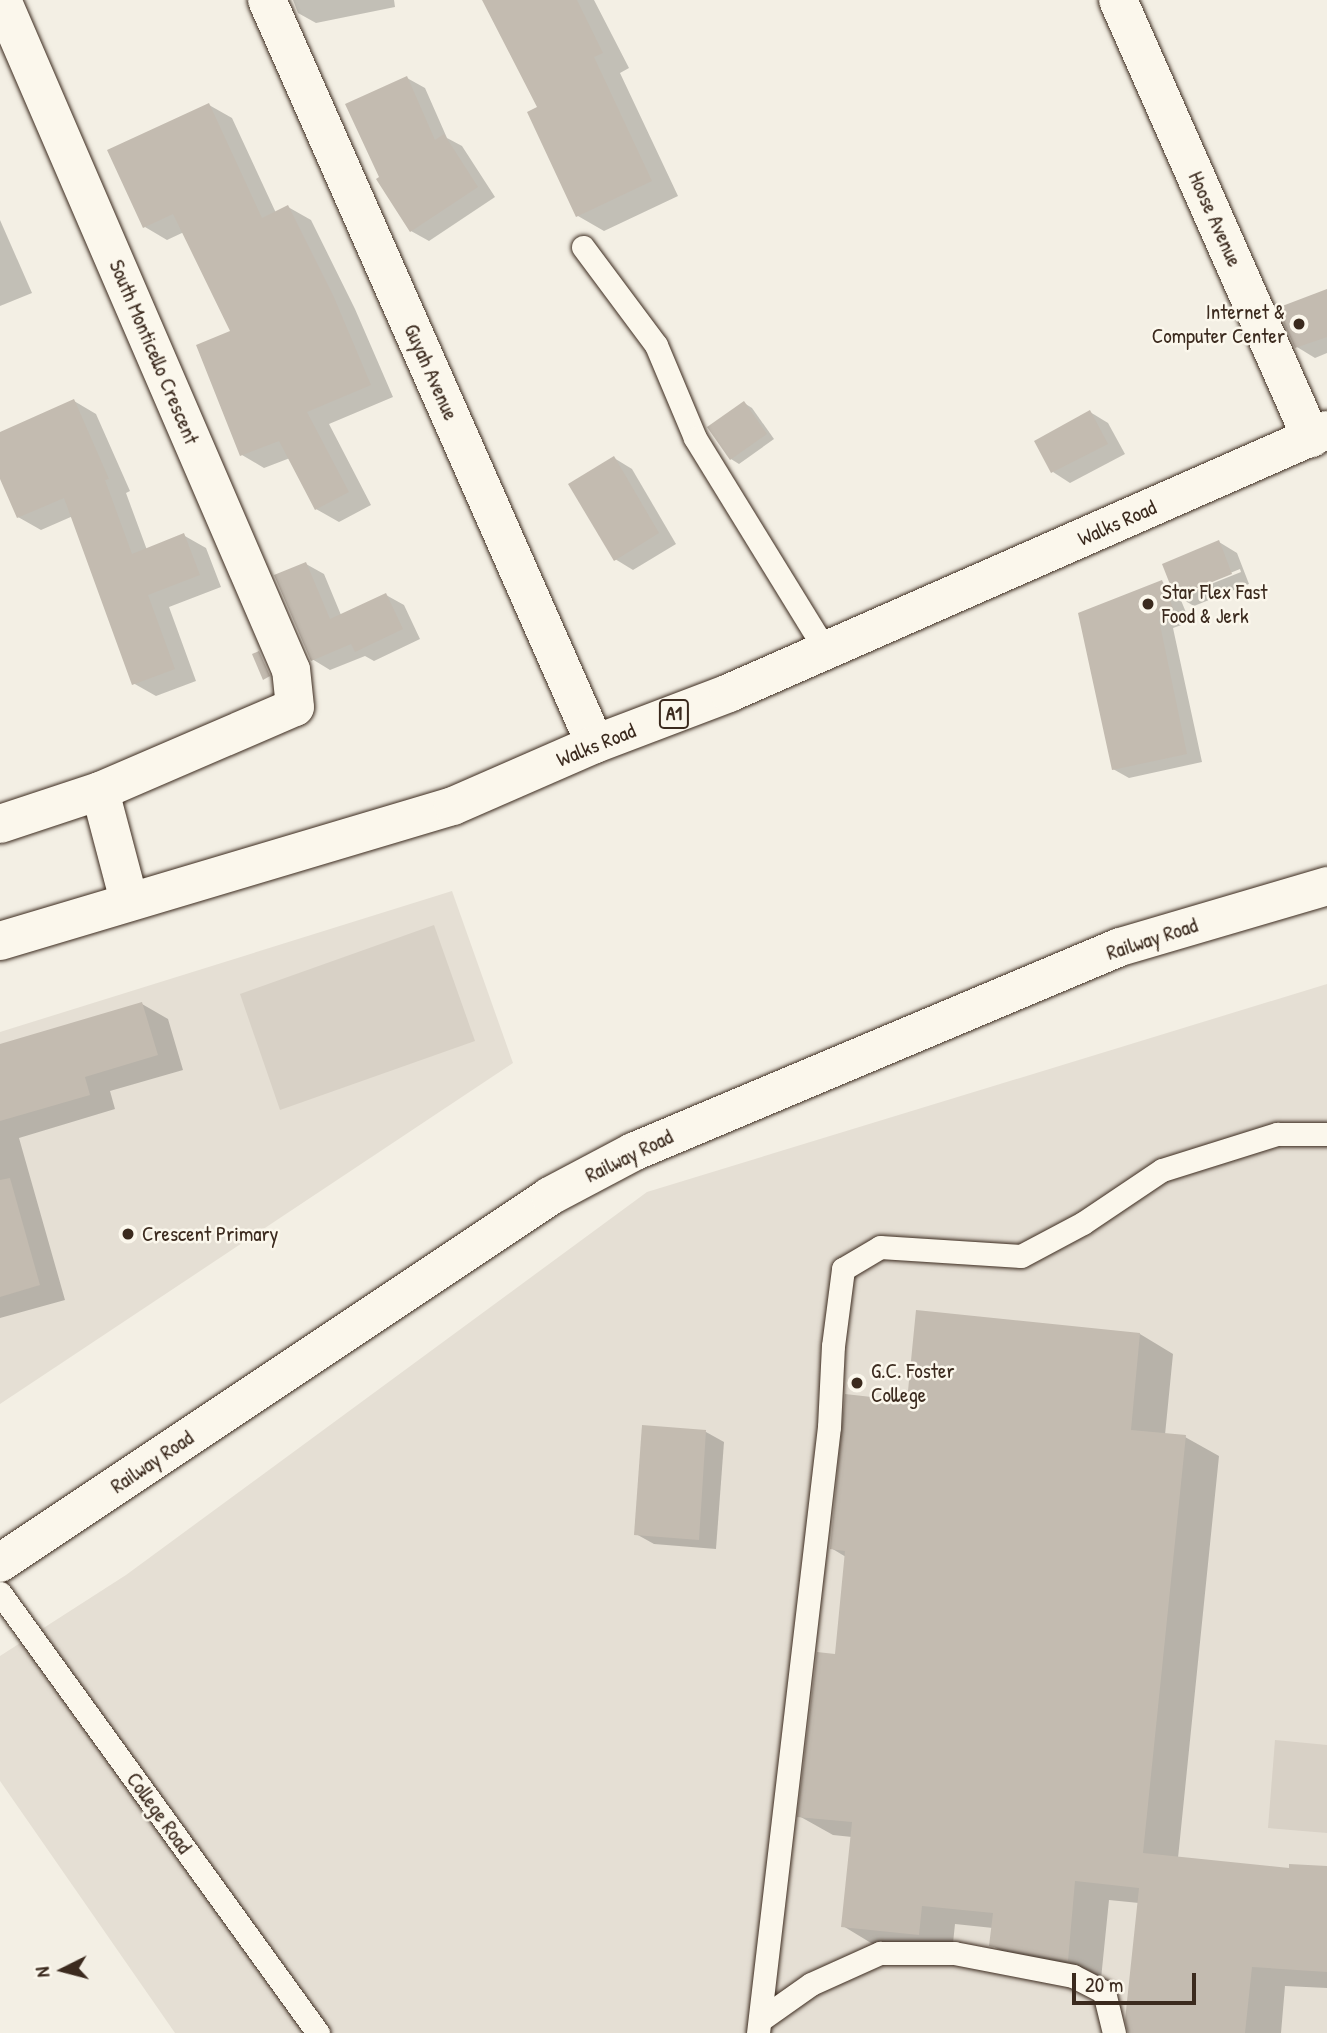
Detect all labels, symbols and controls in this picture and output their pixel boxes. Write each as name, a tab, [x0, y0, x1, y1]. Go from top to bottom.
street label: Hoose Avenue	[1183, 168, 1247, 270]
street label: South Monticello Crescent	[104, 256, 204, 448]
place label: Internet & Computer Center	[1152, 299, 1285, 349]
marker: Internet & Computer Center	[1291, 316, 1307, 332]
street label: Guyah Avenue	[399, 320, 463, 424]
street label: Walks Road	[1074, 495, 1160, 551]
place label: Star Flex Fast Food & Jerk	[1162, 579, 1267, 629]
marker: Star Flex Fast Food & Jerk	[1140, 596, 1156, 612]
road number: A1	[658, 698, 690, 730]
street label: Walks Road	[553, 718, 639, 772]
street label: Railway Road	[1103, 912, 1201, 966]
street label: Railway Road	[581, 1124, 677, 1188]
place label: Crescent Primary	[142, 1221, 278, 1247]
marker: Crescent Primary	[120, 1226, 136, 1242]
place label: G.C. Foster College	[871, 1358, 954, 1408]
marker: G.C. Foster College	[849, 1375, 865, 1391]
street label: Railway Road	[106, 1425, 198, 1499]
street label: College Road	[121, 1767, 197, 1859]
north arrow	[28, 1935, 98, 2005]
scale bar	[1075, 1960, 1199, 2004]
text: N	[29, 1966, 56, 1979]
text: 20 m	[1085, 1970, 1123, 1999]

